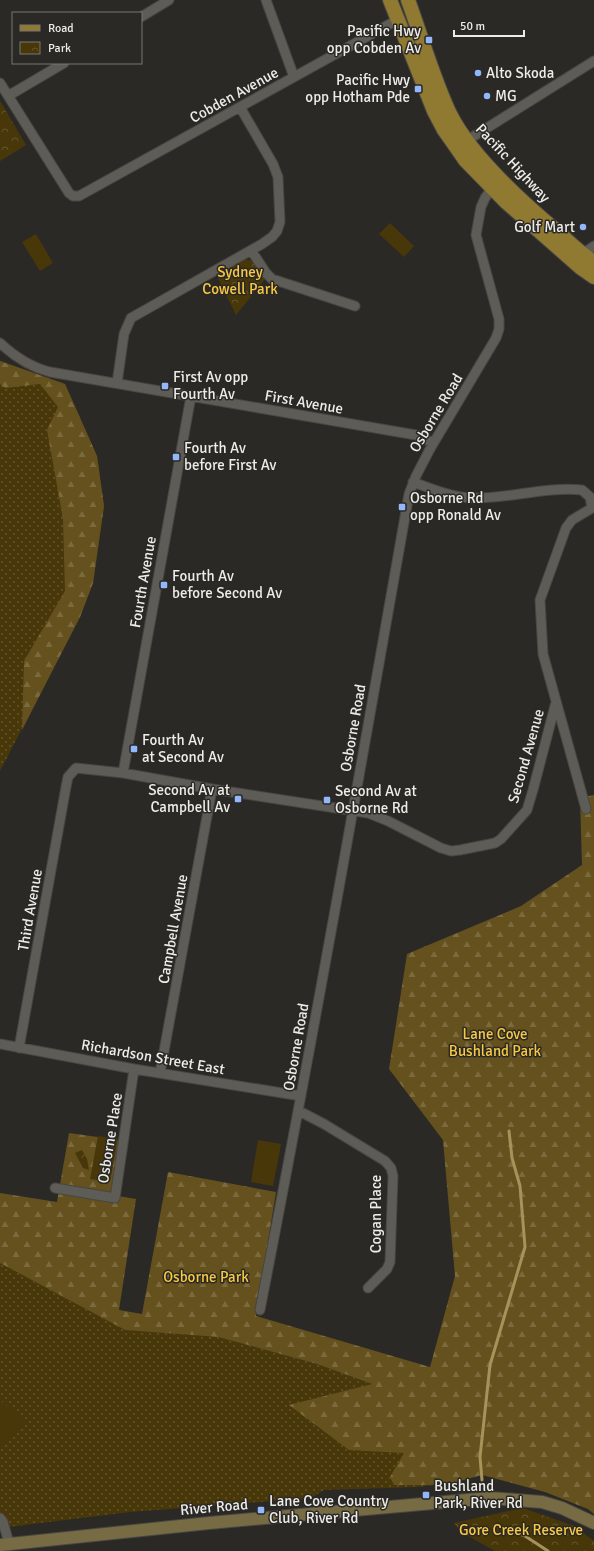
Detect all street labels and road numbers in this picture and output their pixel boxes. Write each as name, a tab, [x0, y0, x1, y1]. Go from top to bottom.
street label: Cobden Avenue	[187, 63, 281, 127]
street label: Pacific Highway	[472, 120, 554, 206]
street label: Osborne Road	[405, 370, 467, 456]
street label: First Avenue	[263, 386, 345, 418]
street label: Fourth Avenue	[126, 535, 160, 629]
street label: Osborne Road	[336, 683, 370, 773]
street label: Second Avenue	[504, 707, 548, 805]
street label: Third Avenue	[14, 867, 46, 953]
street label: Campbell Avenue	[155, 873, 191, 985]
street label: Osborne Road	[279, 1002, 313, 1092]
street label: Richardson Street East	[80, 1036, 226, 1078]
street label: Osborne Place	[94, 1091, 126, 1185]
street label: Cogan Place	[367, 1175, 385, 1253]
street label: River Road	[179, 1495, 249, 1519]

